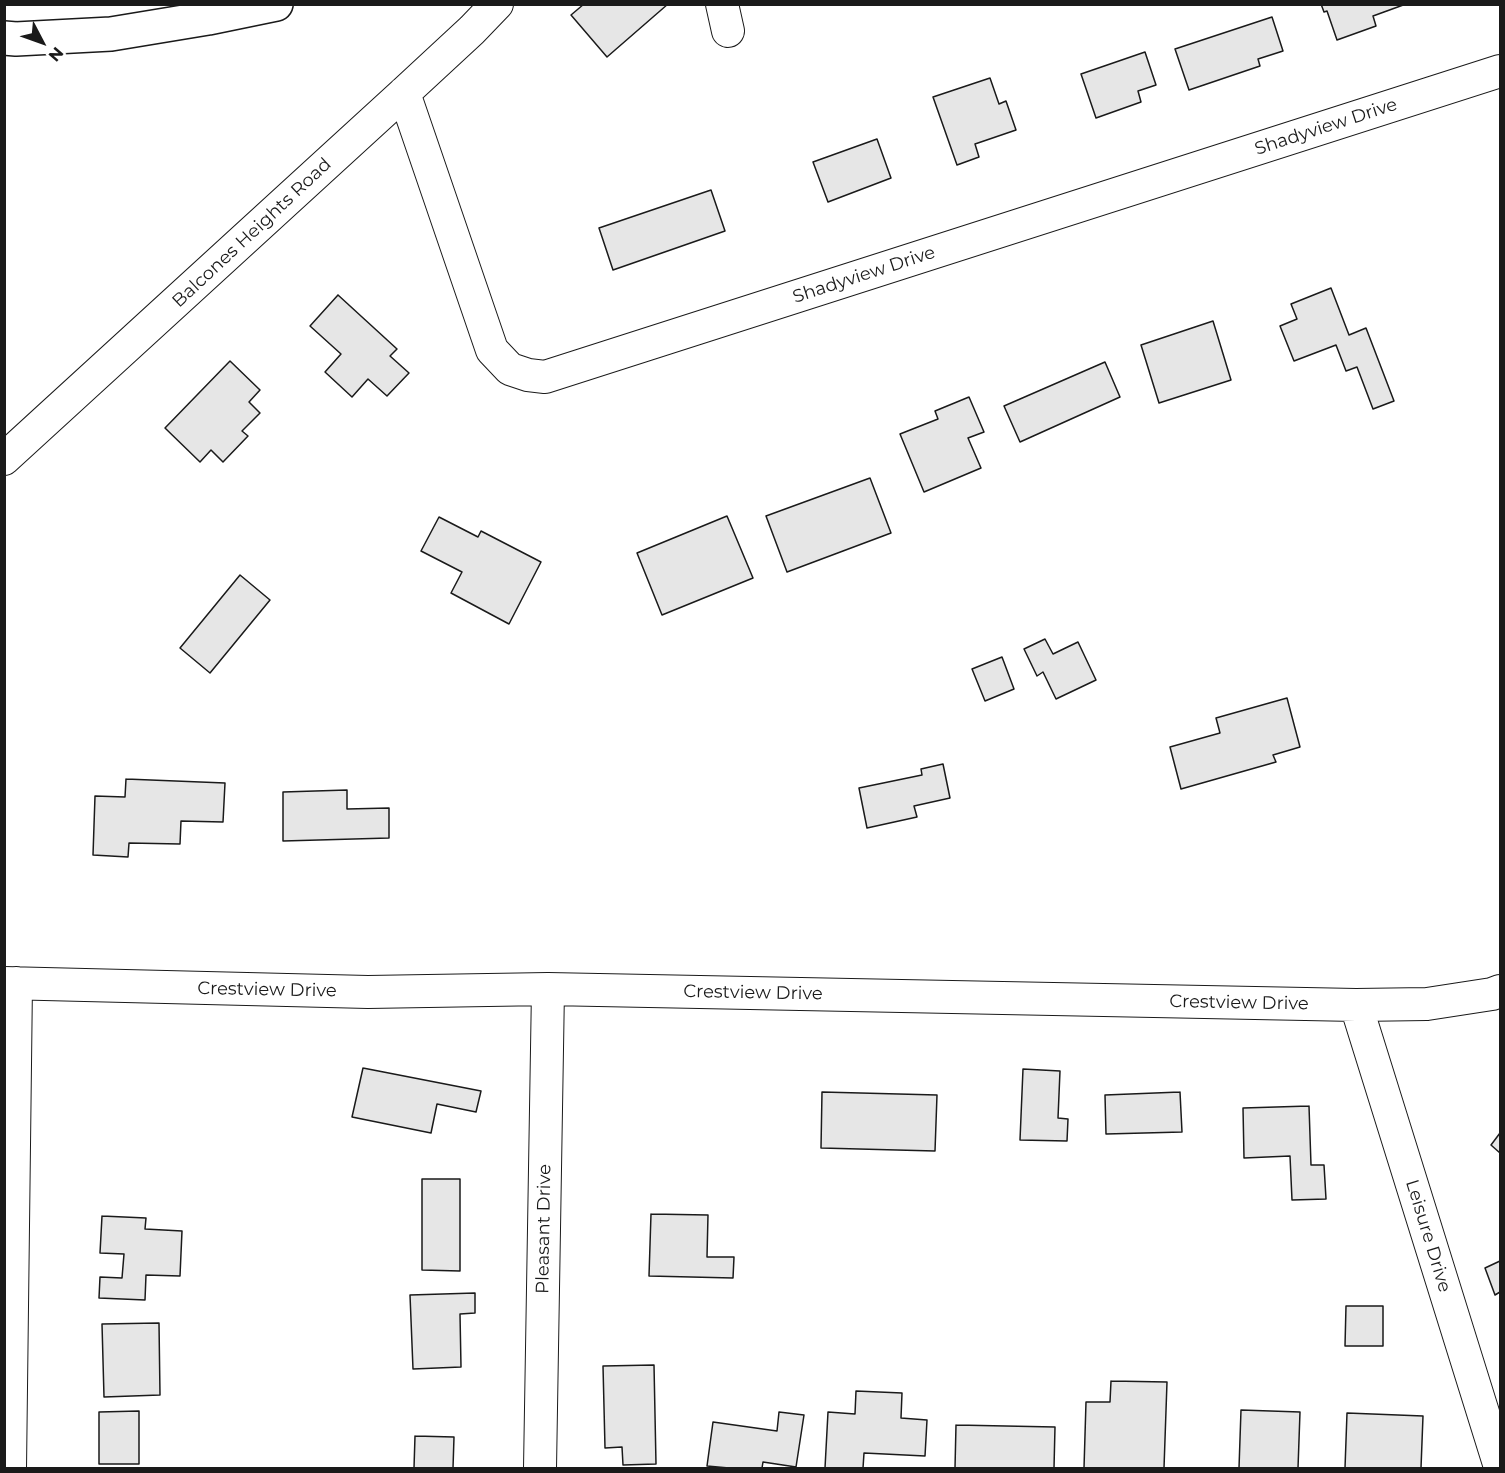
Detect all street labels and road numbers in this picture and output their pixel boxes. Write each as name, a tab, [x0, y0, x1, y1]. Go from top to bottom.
street label: Shadyview Drive	[1252, 94, 1400, 160]
street label: Balcones Heights Road	[168, 154, 336, 312]
street label: Shadyview Drive	[790, 242, 938, 308]
street label: Crestview Drive	[197, 978, 337, 1002]
street label: Crestview Drive	[683, 981, 823, 1005]
street label: Crestview Drive	[1169, 991, 1309, 1015]
street label: Pleasant Drive	[532, 1164, 556, 1294]
street label: Leisure Drive	[1401, 1177, 1455, 1295]

